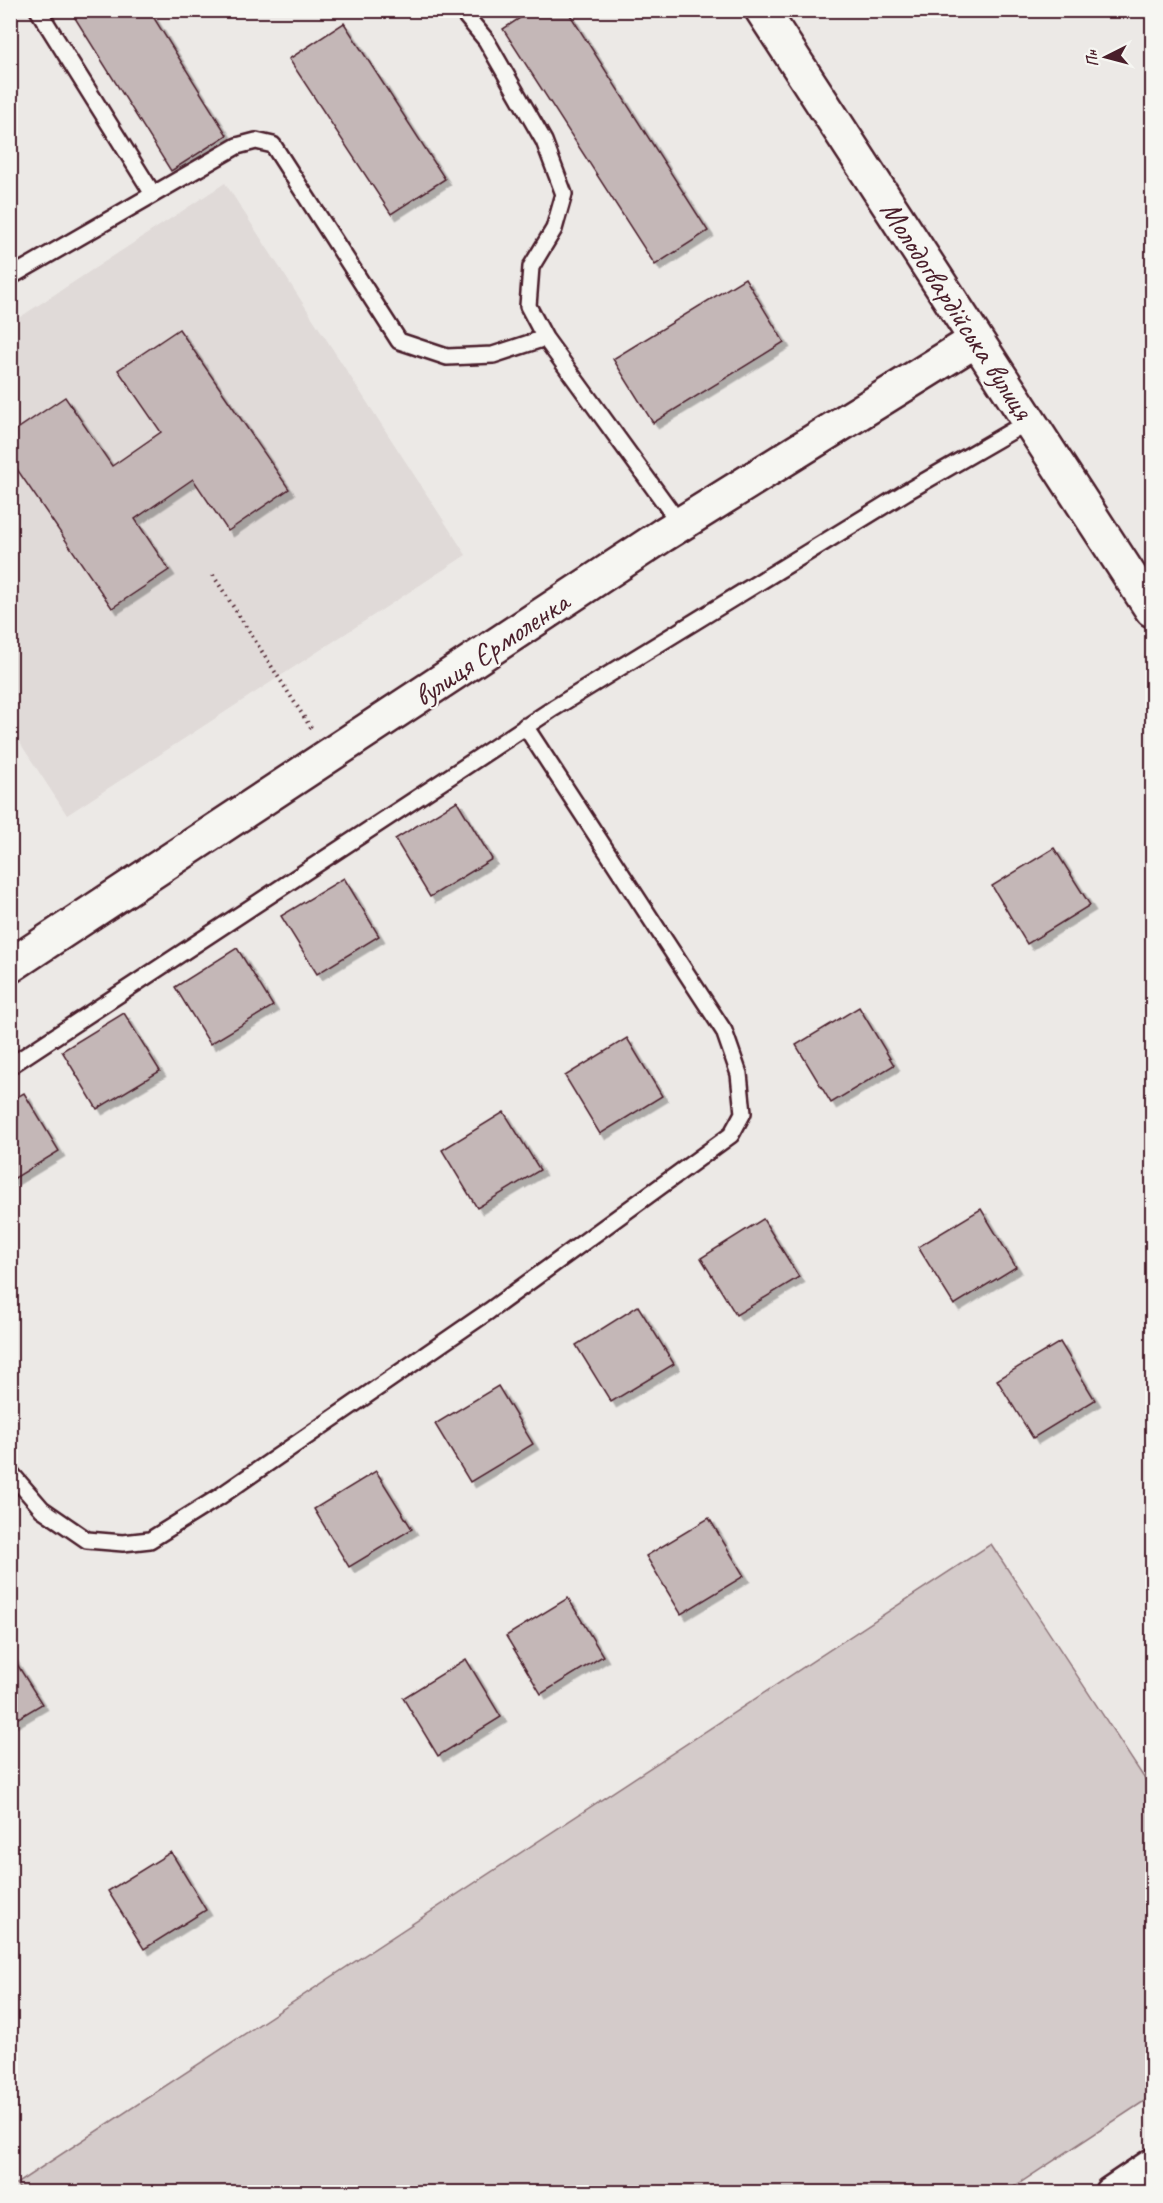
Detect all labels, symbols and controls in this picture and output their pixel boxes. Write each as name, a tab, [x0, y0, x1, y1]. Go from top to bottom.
north arrow	[1076, 27, 1136, 87]
text: Пн	[1081, 48, 1103, 68]
street label: Молодогвардійська вулиця	[872, 193, 1043, 428]
street label: вулиця Єрмоленка	[406, 582, 578, 715]

